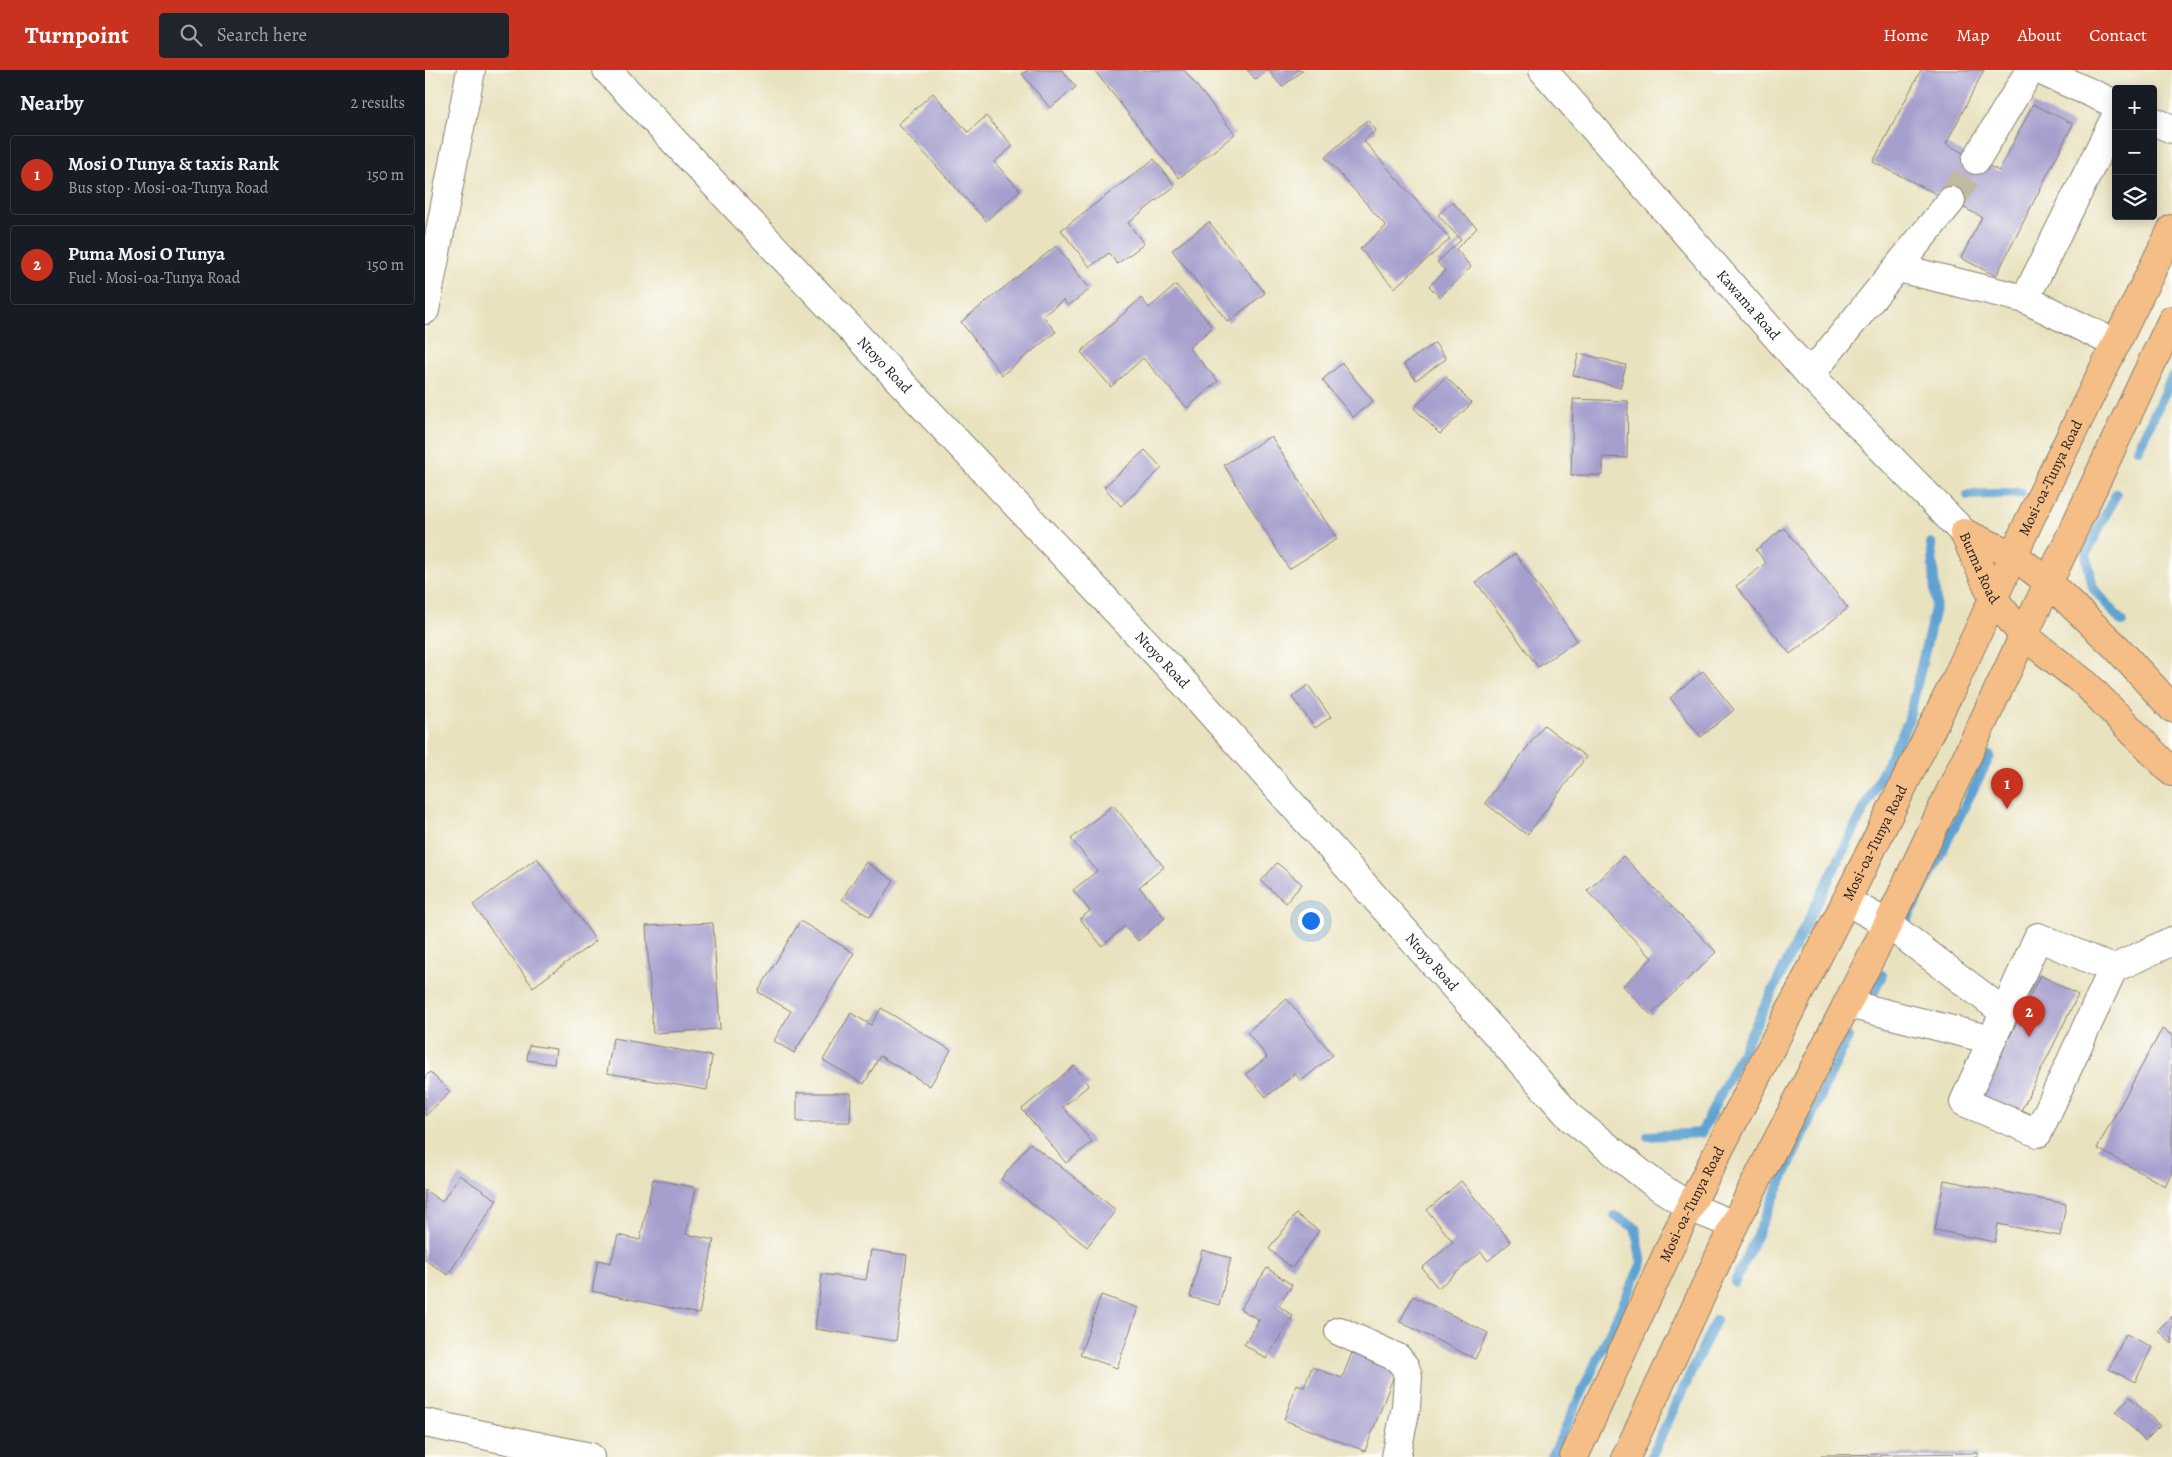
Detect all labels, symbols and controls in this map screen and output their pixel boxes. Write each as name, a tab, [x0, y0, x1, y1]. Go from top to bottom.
search box	[159, 13, 509, 58]
text: Turnpoint	[25, 19, 129, 51]
icon: search	[177, 21, 205, 49]
text: Search here	[217, 22, 307, 48]
text: Home	[1883, 23, 1928, 47]
text: Map	[1956, 23, 1989, 47]
text: About	[2017, 23, 2061, 47]
text: Contact	[2089, 23, 2147, 47]
map controls	[2112, 85, 2157, 220]
button: +	[2112, 85, 2157, 130]
text: Nearby	[20, 89, 83, 117]
text: 2 results	[350, 92, 405, 114]
button: −	[2112, 130, 2157, 175]
text: Mosi O Tunya & taxis Rank	[68, 151, 279, 177]
text: 1	[34, 164, 40, 186]
text: 150 m	[367, 164, 404, 186]
button: layers	[2112, 175, 2157, 220]
text: Bus stop · Mosi-oa-Tunya Road	[68, 177, 268, 199]
text: Puma Mosi O Tunya	[68, 241, 225, 267]
text: 2	[33, 254, 41, 276]
text: 150 m	[367, 254, 404, 276]
street label: Kawama Road	[1712, 265, 1785, 345]
text: Fuel · Mosi-oa-Tunya Road	[68, 267, 240, 289]
street label: Ntoyo Road	[853, 332, 917, 398]
street label: Mosi-oa-Tunya Road	[2014, 416, 2087, 539]
street label: Burma Road	[1955, 529, 2005, 609]
street label: Ntoyo Road	[1131, 627, 1195, 693]
pin: 1	[1991, 768, 2023, 809]
street label: Mosi-oa-Tunya Road	[1838, 781, 1912, 904]
your location	[1298, 908, 1324, 934]
street label: Ntoyo Road	[1401, 929, 1464, 996]
pin: 2	[2013, 996, 2045, 1037]
street label: Mosi-oa-Tunya Road	[1655, 1142, 1729, 1265]

